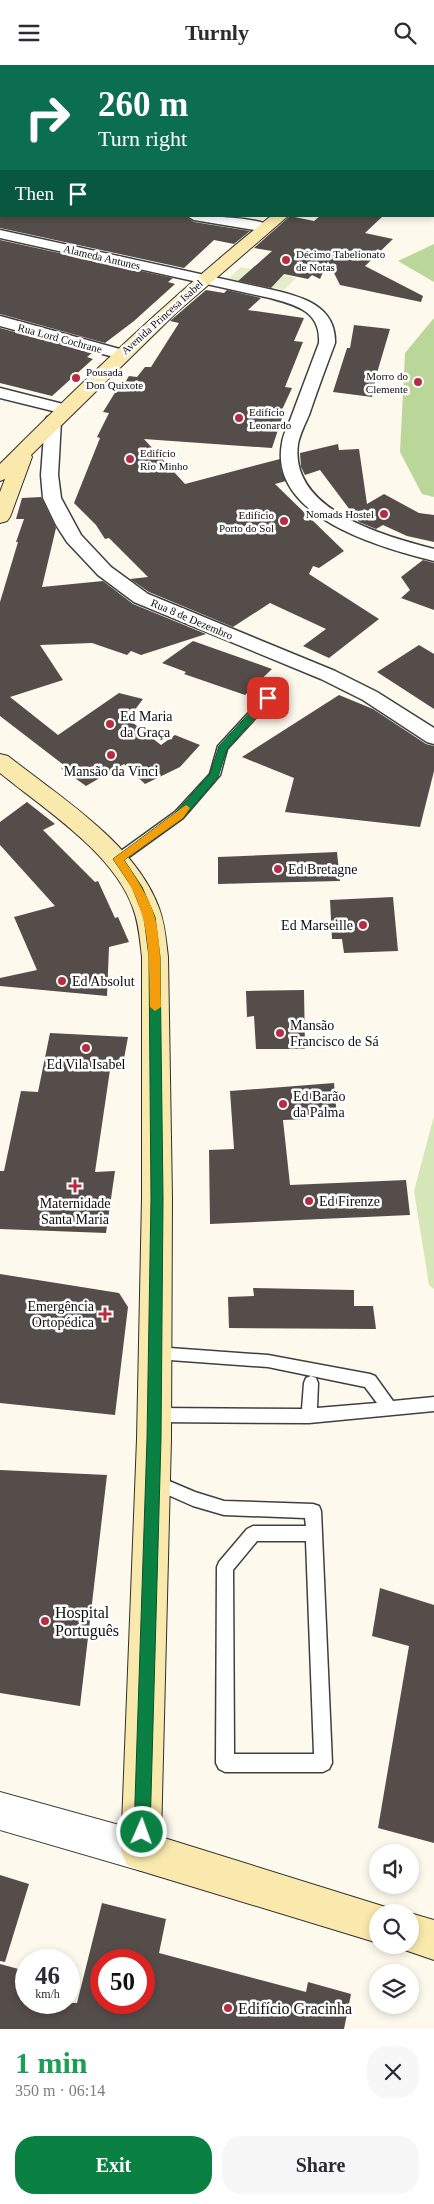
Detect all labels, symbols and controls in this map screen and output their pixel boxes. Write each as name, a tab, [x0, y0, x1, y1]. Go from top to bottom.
icon: menu	[15, 19, 43, 47]
icon: search	[391, 19, 419, 47]
text: Turnly	[185, 20, 249, 45]
icon: right	[15, 85, 80, 150]
text: 260 m	[98, 85, 188, 124]
text: Turn right	[98, 126, 187, 151]
icon: arrive	[64, 180, 92, 208]
text: Then	[15, 183, 54, 204]
street label: Alameda Antunes	[62, 242, 142, 272]
place label: Décimo Tabelionato de Notas	[296, 248, 386, 273]
marker: Décimo Tabelionato de Notas	[280, 254, 292, 266]
street label: Avenida Princesa Isabel	[119, 277, 205, 357]
street label: Rua Lord Cochrane	[17, 321, 104, 355]
place label: Pousada Don Quixote	[86, 366, 143, 391]
place label: Morro do Clemente	[366, 370, 408, 395]
marker: Pousada Don Quixote	[70, 372, 82, 384]
marker: Morro do Clemente	[412, 376, 424, 388]
place label: Edifício Leonardo	[249, 406, 292, 431]
marker: Edifício Leonardo	[233, 412, 245, 424]
place label: Edifício Rio Minho	[140, 447, 188, 472]
marker: Edifício Rio Minho	[124, 453, 136, 465]
place label: Nomads Hostel	[306, 508, 374, 520]
marker: Nomads Hostel	[378, 508, 390, 520]
place label: Edifício Porto do Sol	[219, 509, 274, 534]
marker: Edifício Porto do Sol	[278, 515, 290, 527]
street label: Rua 8 de Dezembro	[149, 596, 235, 642]
pin	[247, 677, 289, 719]
icon: arrive	[254, 684, 282, 712]
place label: Ed Maria da Graça	[120, 709, 173, 740]
marker: Ed Maria da Graça	[104, 718, 116, 730]
marker: Mansão da Vinci	[105, 749, 117, 761]
place label: Mansão da Vinci	[64, 764, 158, 779]
place label: Ed Bretagne	[288, 862, 358, 877]
marker: Ed Bretagne	[272, 863, 284, 875]
place label: Ed Marseille	[281, 918, 353, 933]
marker: Ed Marseille	[357, 919, 369, 931]
place label: Ed Absolut	[72, 974, 135, 989]
marker: Ed Absolut	[56, 975, 68, 987]
place label: Mansão Francisco de Sá	[290, 1018, 379, 1049]
marker: Mansão Francisco de Sá	[274, 1027, 286, 1039]
marker: Ed Vila Isabel	[80, 1042, 92, 1054]
place label: Ed Vila Isabel	[47, 1057, 126, 1072]
place label: Ed Barão da Palma	[293, 1089, 345, 1120]
marker: Ed Barão da Palma	[277, 1098, 289, 1110]
marker: Maternidade Santa Maria	[68, 1179, 82, 1193]
place label: Ed Firenze	[319, 1194, 380, 1209]
marker: Ed Firenze	[303, 1195, 315, 1207]
place label: Maternidade Santa Maria	[40, 1196, 110, 1227]
place label: Emergência Ortopédica	[27, 1299, 95, 1330]
marker: Emergência Ortopédica	[98, 1307, 112, 1321]
place label: Hospital Português	[55, 1604, 119, 1640]
marker: Hospital Português	[39, 1615, 51, 1627]
position arrow	[115, 1805, 167, 1857]
map controls	[369, 1844, 419, 2014]
button: sound	[369, 1844, 419, 1894]
button: search	[369, 1904, 419, 1954]
speed limit sign: 50	[90, 1949, 155, 2014]
text: 46	[35, 1962, 60, 1989]
button: layers	[369, 1964, 419, 2014]
text: km/h	[35, 1987, 60, 2001]
place label: Edifício Gracinha	[238, 2000, 352, 2017]
marker: Edifício Gracinha	[222, 2002, 234, 2014]
text: 1 min	[15, 2046, 88, 2079]
button: close	[367, 2046, 419, 2098]
text: 350 m · 06:14	[15, 2082, 105, 2099]
button: Exit	[15, 2136, 212, 2194]
button: Share	[222, 2136, 419, 2194]

